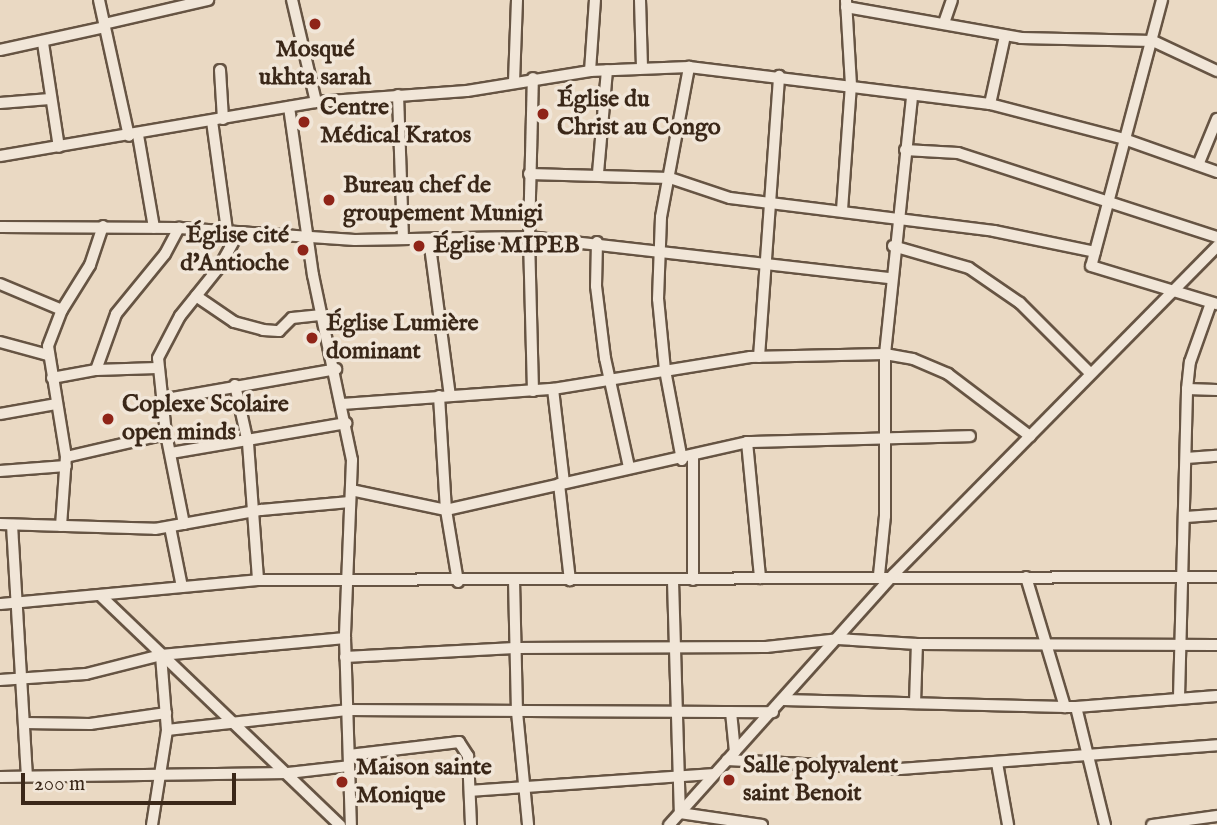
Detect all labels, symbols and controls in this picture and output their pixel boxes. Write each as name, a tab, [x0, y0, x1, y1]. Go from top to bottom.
marker: Mosqué ukhta sarah	[307, 16, 323, 32]
place label: Mosqué ukhta sarah	[259, 36, 371, 92]
place label: Église du Christ au Congo	[557, 86, 721, 142]
place label: Centre Médical Kratos	[320, 94, 471, 150]
marker: Église du Christ au Congo	[535, 106, 551, 122]
marker: Centre Médical Kratos	[294, 112, 314, 132]
place label: Bureau chef de groupement Munigi	[343, 172, 543, 228]
marker: Bureau chef de groupement Munigi	[321, 192, 337, 208]
place label: Église cité d'Antioche	[180, 222, 289, 278]
place label: Église MIPEB	[433, 232, 580, 260]
marker: Église MIPEB	[411, 238, 427, 254]
marker: Église cité d'Antioche	[295, 242, 311, 258]
place label: Église Lumière dominant	[326, 310, 479, 366]
marker: Église Lumière dominant	[304, 330, 320, 346]
place label: Coplexe Scolaire open minds	[122, 391, 289, 447]
marker: Coplexe Scolaire open minds	[100, 411, 116, 427]
place label: Salle polyvalent saint Benoit	[743, 752, 898, 808]
place label: Maison sainte Monique	[356, 754, 492, 810]
scale bar	[24, 758, 240, 802]
text: 200 m	[34, 771, 85, 798]
marker: Salle polyvalent saint Benoit	[721, 772, 737, 788]
marker: Maison sainte Monique	[334, 774, 350, 790]

